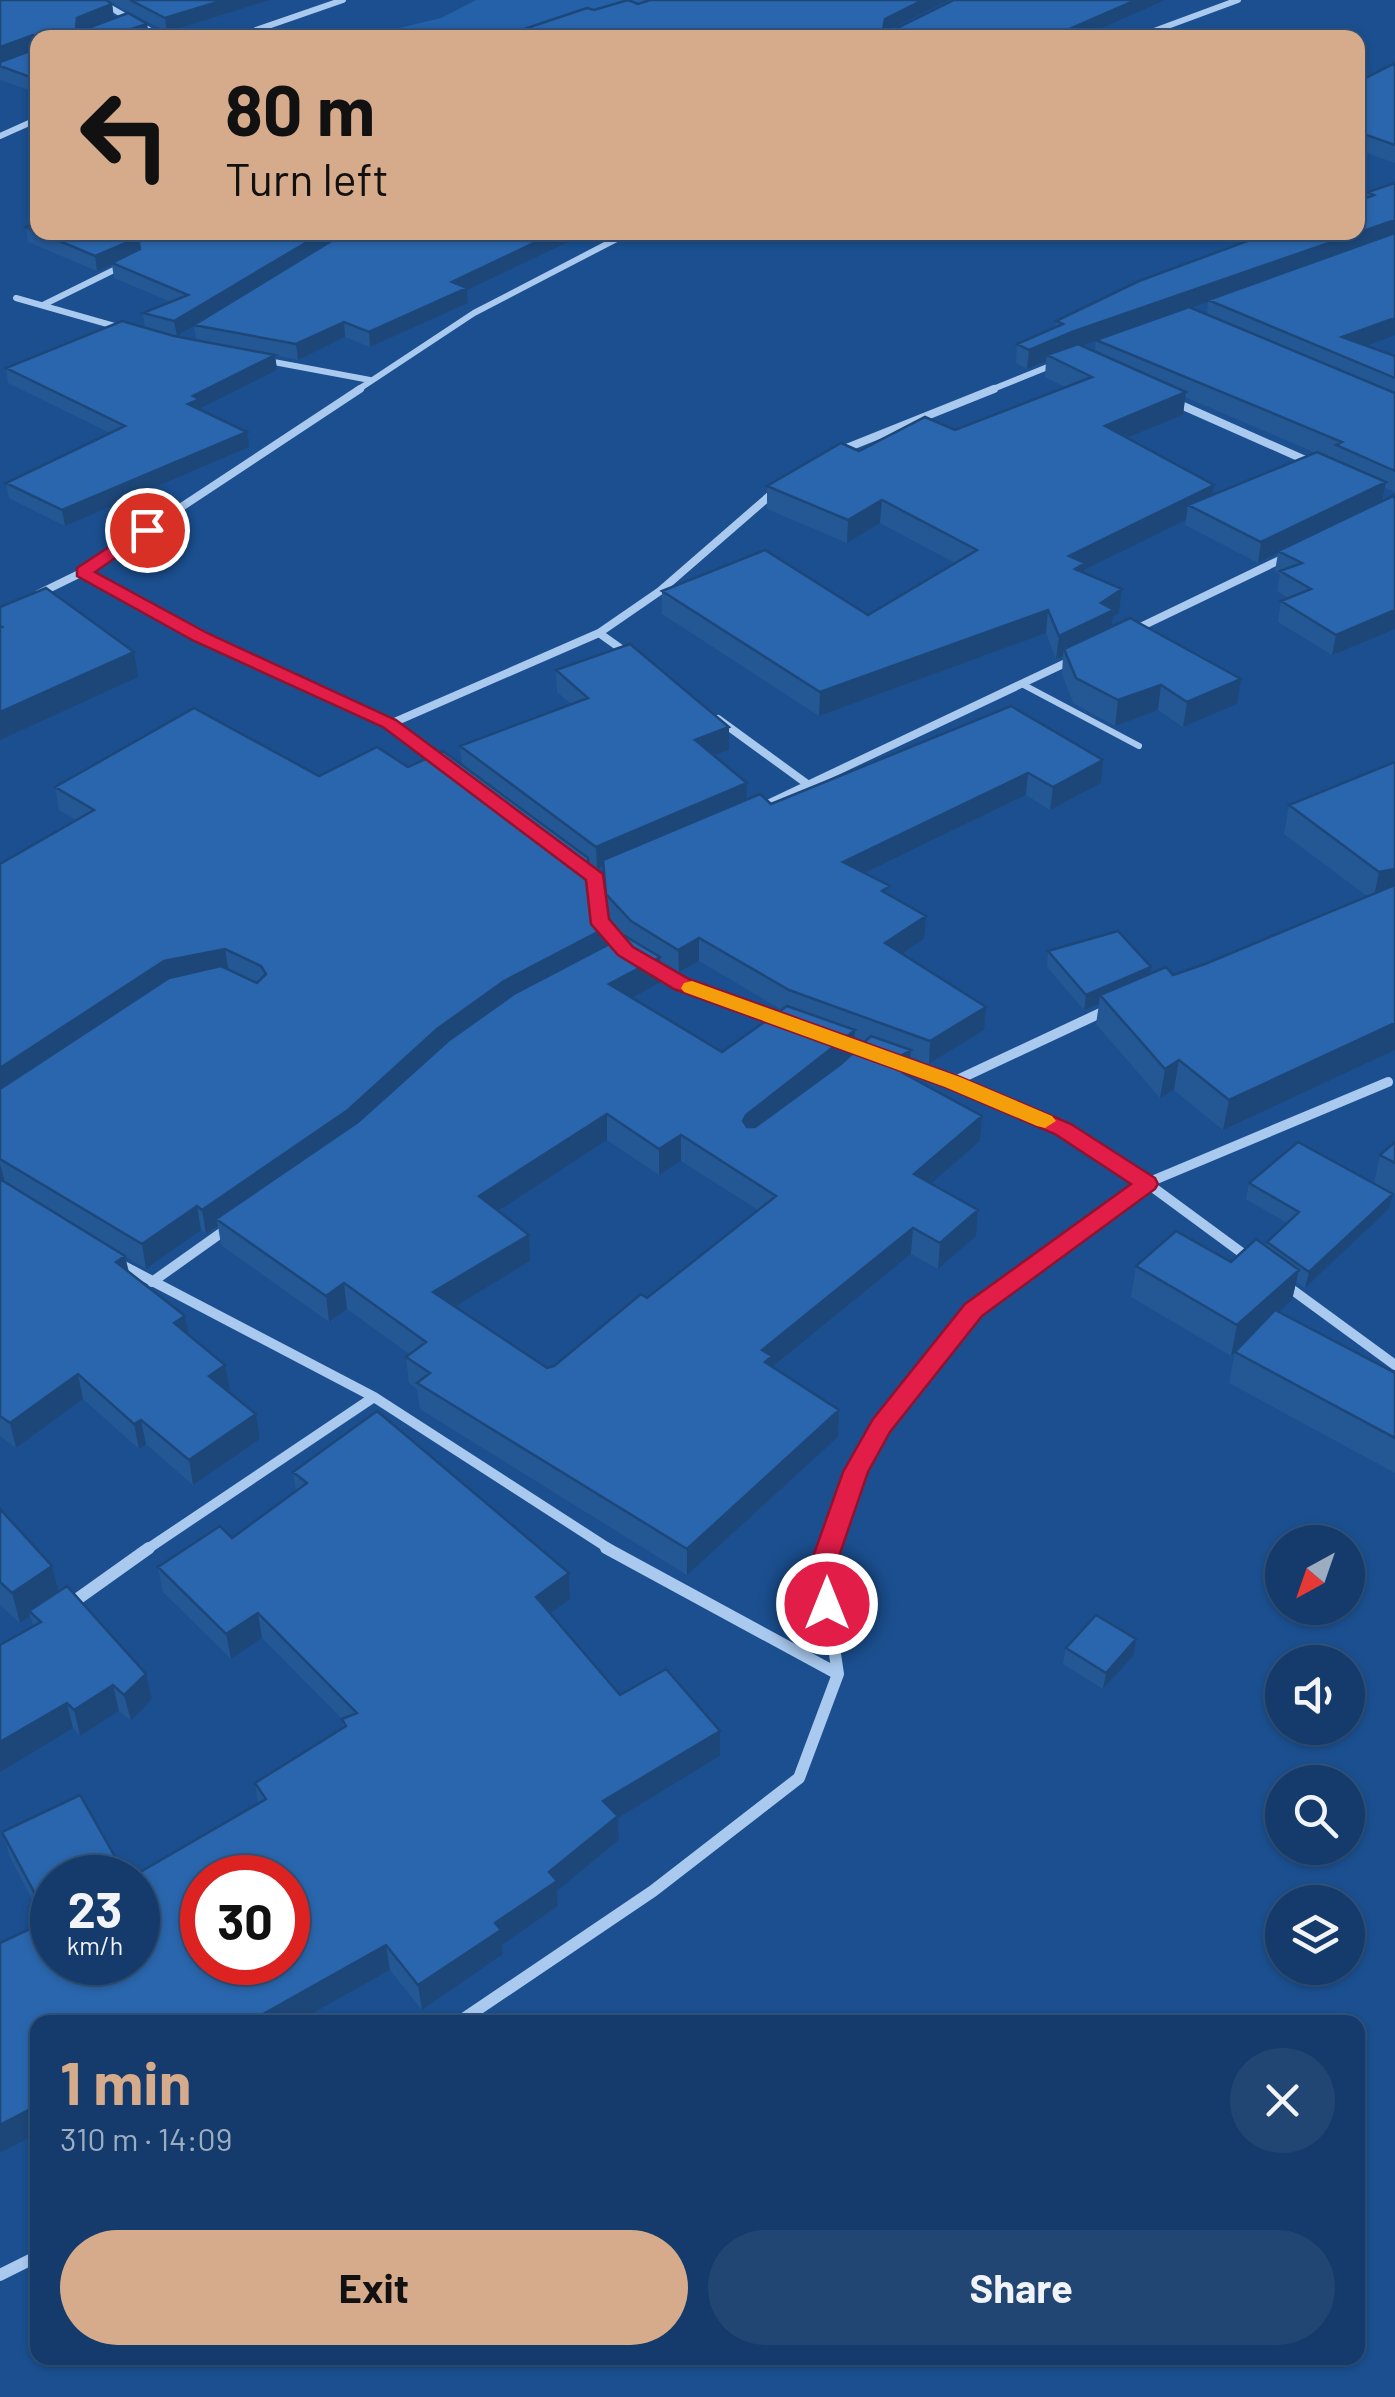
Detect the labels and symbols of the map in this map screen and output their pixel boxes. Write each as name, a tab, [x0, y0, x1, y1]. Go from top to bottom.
pin	[105, 488, 190, 573]
north arrow	[1265, 1525, 1365, 1625]
position arrow	[775, 1552, 879, 1656]
speed limit sign: 30	[180, 1855, 310, 1985]

